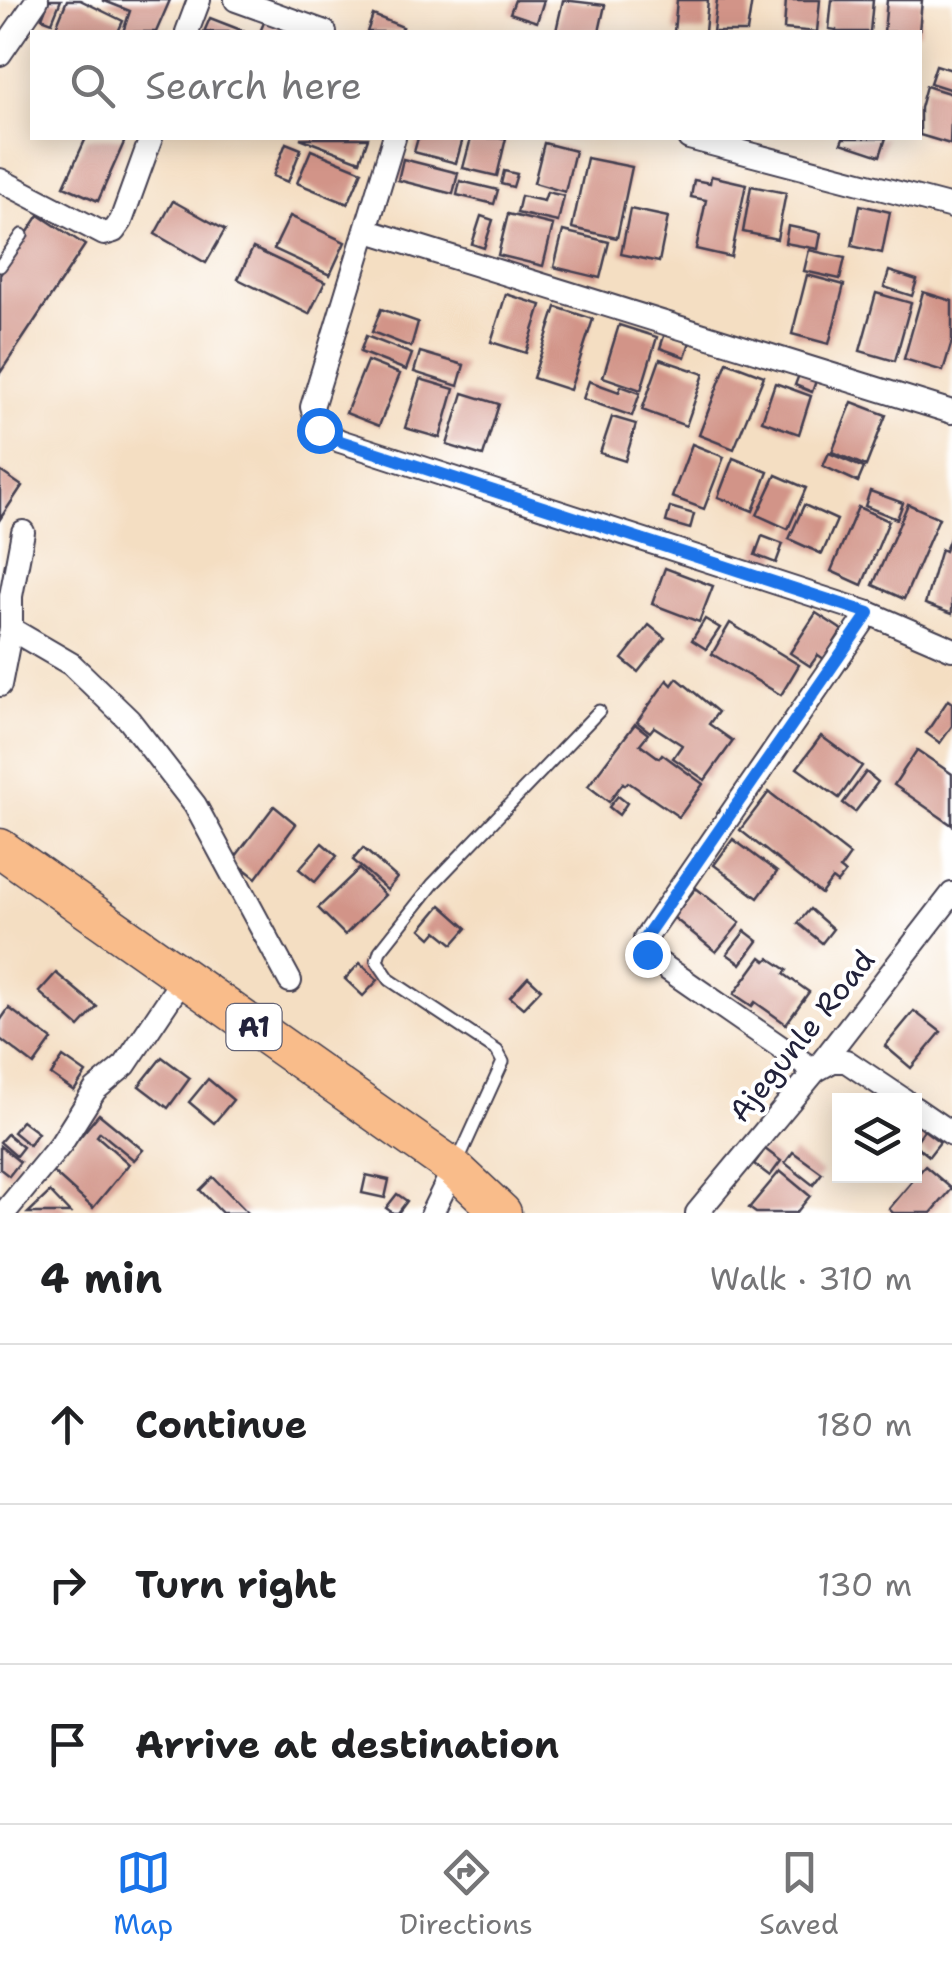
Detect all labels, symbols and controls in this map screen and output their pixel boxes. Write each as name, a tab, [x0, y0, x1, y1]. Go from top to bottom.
search box	[30, 30, 922, 140]
icon: search	[65, 58, 120, 113]
text: Search here	[145, 60, 362, 111]
route start	[297, 408, 343, 454]
route end	[625, 932, 671, 978]
street label: Ajegunle Road	[719, 941, 884, 1131]
road number: A1	[226, 1004, 282, 1050]
map controls	[832, 1093, 922, 1183]
button: layers	[832, 1093, 922, 1183]
text: 4 min	[40, 1250, 162, 1306]
text: Walk · 310 m	[710, 1257, 912, 1300]
icon: ahead	[40, 1397, 95, 1452]
text: Continue	[135, 1399, 307, 1450]
text: 180 m	[816, 1403, 912, 1446]
icon: right	[40, 1557, 95, 1612]
text: Turn right	[135, 1559, 337, 1610]
text: 130 m	[817, 1563, 912, 1606]
icon: arrive	[40, 1717, 95, 1772]
text: Arrive at destination	[135, 1719, 559, 1770]
tab: Map	[113, 1845, 173, 1943]
tab: Directions	[400, 1845, 533, 1943]
tab: Saved	[759, 1845, 839, 1943]

